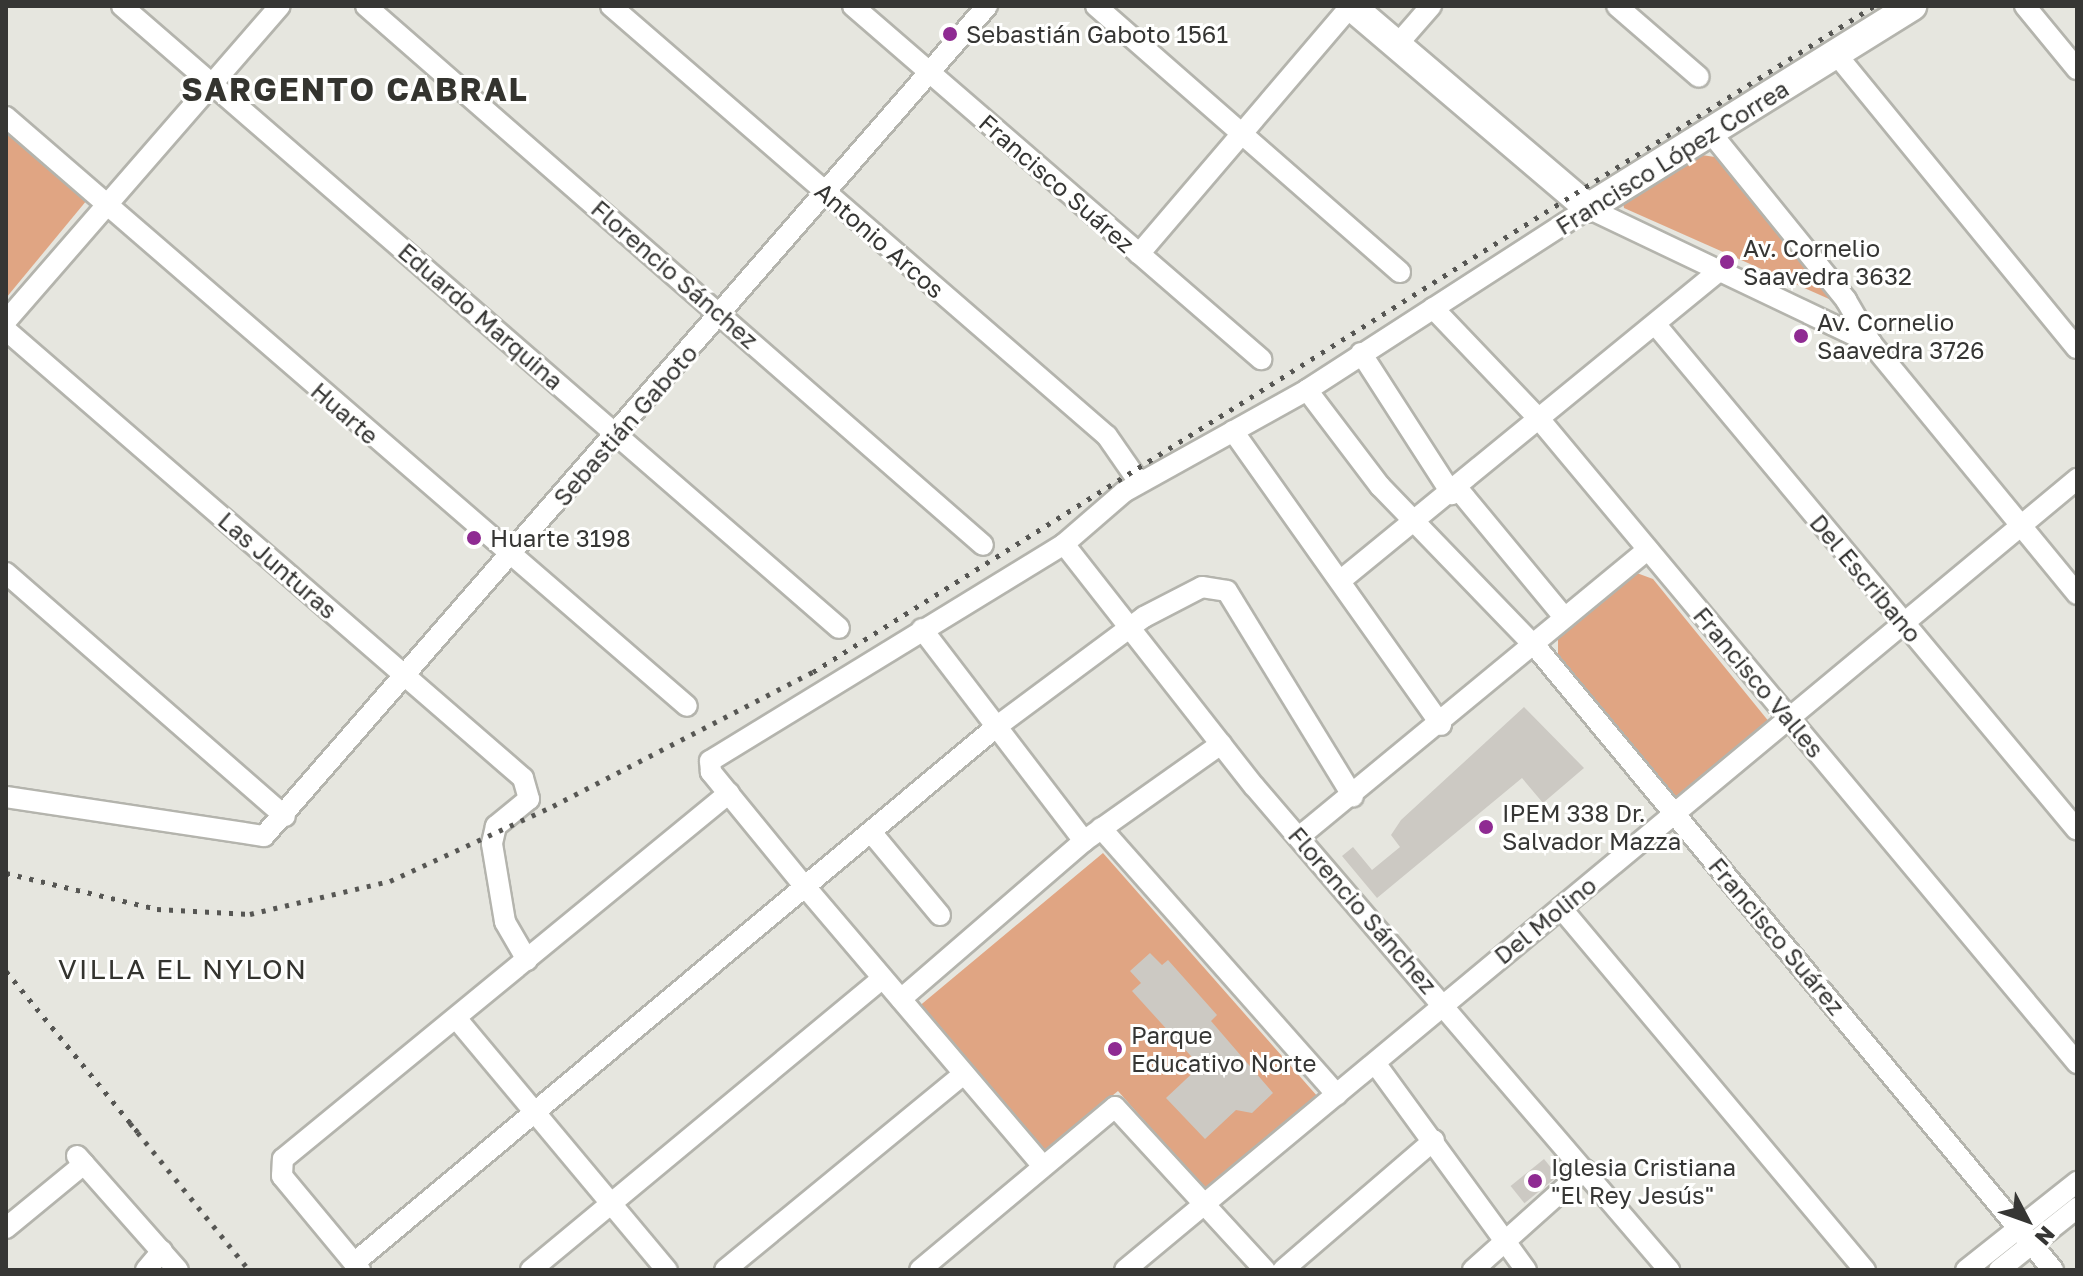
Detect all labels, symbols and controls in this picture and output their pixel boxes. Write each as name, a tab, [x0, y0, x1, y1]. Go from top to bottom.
place label: Sebastián Gaboto 1561	[966, 20, 1228, 48]
marker: Sebastián Gaboto 1561	[941, 25, 959, 43]
district label: SARGENTO CABRAL	[181, 70, 529, 108]
street label: Francisco López Correa	[1550, 74, 1794, 240]
street label: Francisco Suárez	[974, 108, 1140, 258]
street label: Antonio Arcos	[810, 176, 950, 304]
street label: Florencio Sánchez	[586, 194, 764, 354]
place label: Av. Cornelio Saavedra 3632	[1743, 234, 1912, 290]
street label: Eduardo Marquina	[393, 237, 569, 395]
marker: Av. Cornelio Saavedra 3632	[1718, 253, 1736, 271]
place label: Av. Cornelio Saavedra 3726	[1817, 308, 1985, 364]
marker: Av. Cornelio Saavedra 3726	[1792, 327, 1810, 345]
street label: Sebastián Gaboto	[547, 338, 703, 512]
street label: Huarte	[305, 376, 385, 450]
street label: Las Junturas	[213, 506, 343, 624]
street label: Del Escribano	[1804, 508, 1928, 648]
place label: Huarte 3198	[490, 524, 631, 552]
marker: Huarte 3198	[465, 529, 483, 547]
street label: Francisco Valles	[1688, 601, 1830, 763]
place label: IPEM 338 Dr. Salvador Mazza	[1502, 799, 1681, 855]
marker: IPEM 338 Dr. Salvador Mazza	[1477, 818, 1495, 836]
street label: Florencio Sánchez	[1283, 821, 1443, 999]
street label: Francisco Suárez	[1703, 852, 1851, 1020]
street label: Del Molino	[1488, 870, 1602, 970]
district label: VILLA EL NYLON	[58, 952, 308, 986]
place label: Parque Educativo Norte	[1131, 1021, 1316, 1077]
marker: Parque Educativo Norte	[1106, 1040, 1124, 1058]
place label: Iglesia Cristiana "El Rey Jesús"	[1551, 1153, 1736, 1209]
marker: Iglesia Cristiana "El Rey Jesús"	[1526, 1172, 1544, 1190]
north arrow	[1987, 1180, 2067, 1260]
text: N	[2030, 1221, 2061, 1251]

